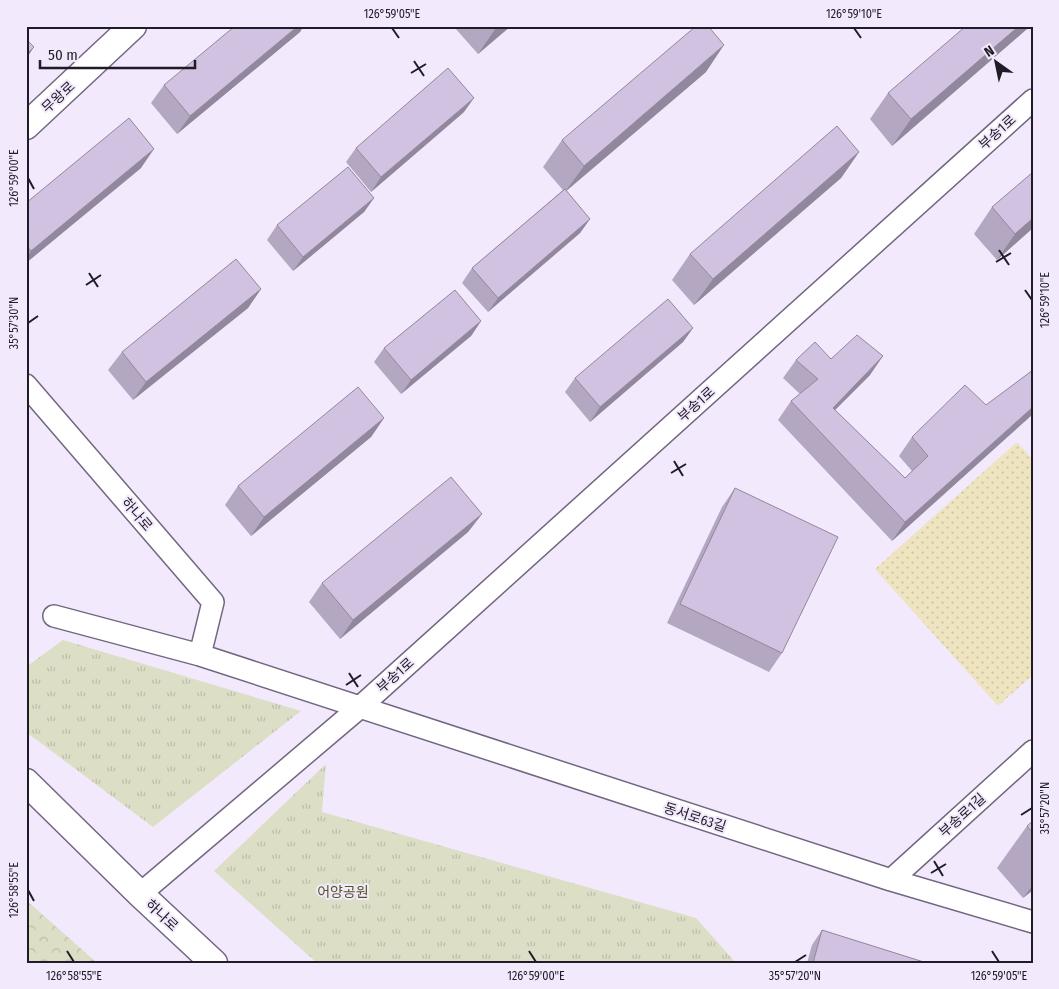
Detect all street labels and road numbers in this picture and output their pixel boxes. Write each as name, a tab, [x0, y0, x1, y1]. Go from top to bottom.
street label: 무왕로	[38, 78, 78, 117]
street label: 부송1로	[975, 111, 1019, 153]
street label: 부송1로	[674, 383, 718, 425]
street label: 하나로	[118, 494, 156, 535]
street label: 부송1로	[373, 654, 417, 696]
street label: 부송로1길	[935, 790, 989, 841]
street label: 동서로63길	[661, 799, 728, 836]
street label: 하나로	[142, 896, 182, 935]

